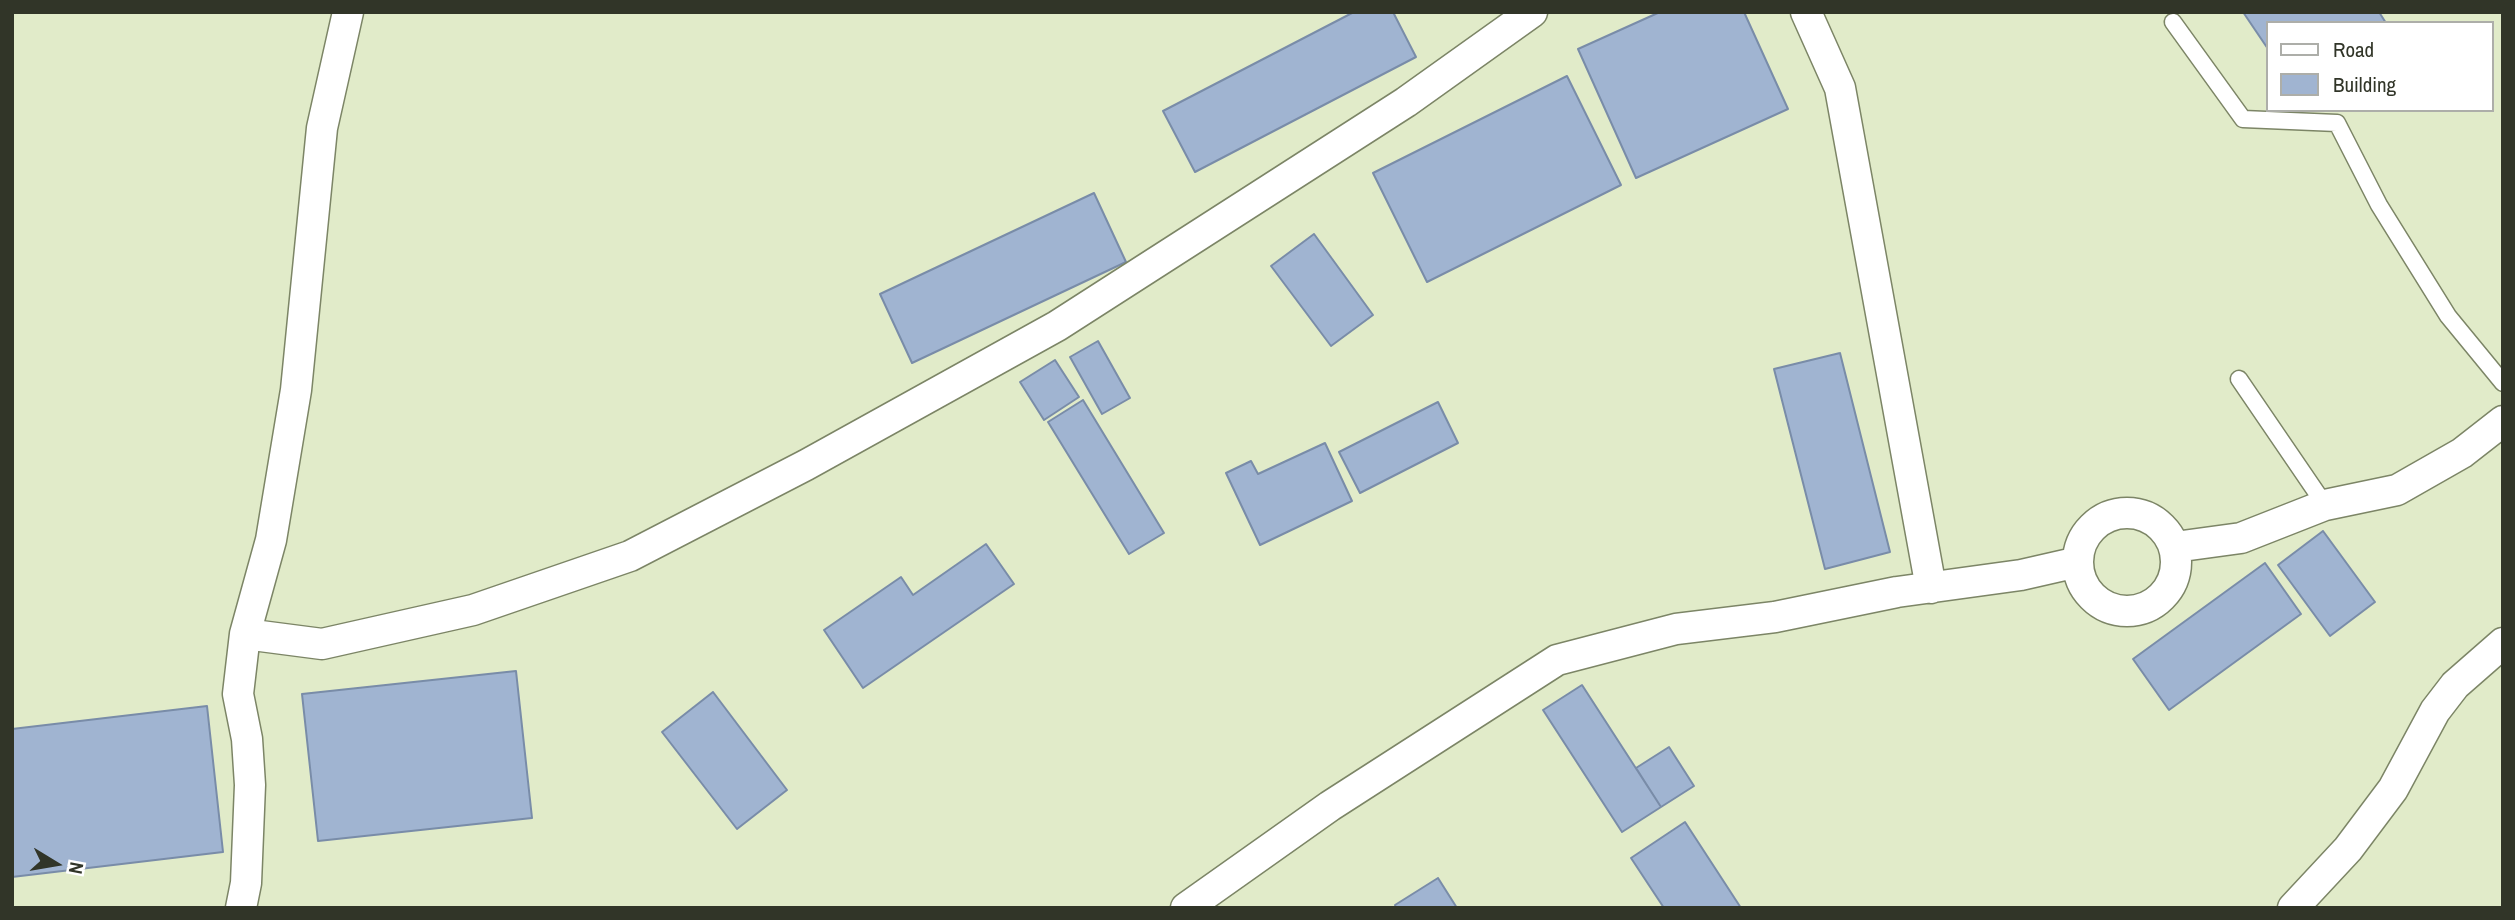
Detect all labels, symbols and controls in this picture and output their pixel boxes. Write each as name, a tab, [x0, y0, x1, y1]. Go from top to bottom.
legend	[2266, 21, 2494, 112]
text: Road	[2333, 35, 2374, 64]
text: Building	[2333, 70, 2396, 99]
north arrow	[21, 829, 91, 899]
text: N	[63, 860, 90, 876]

